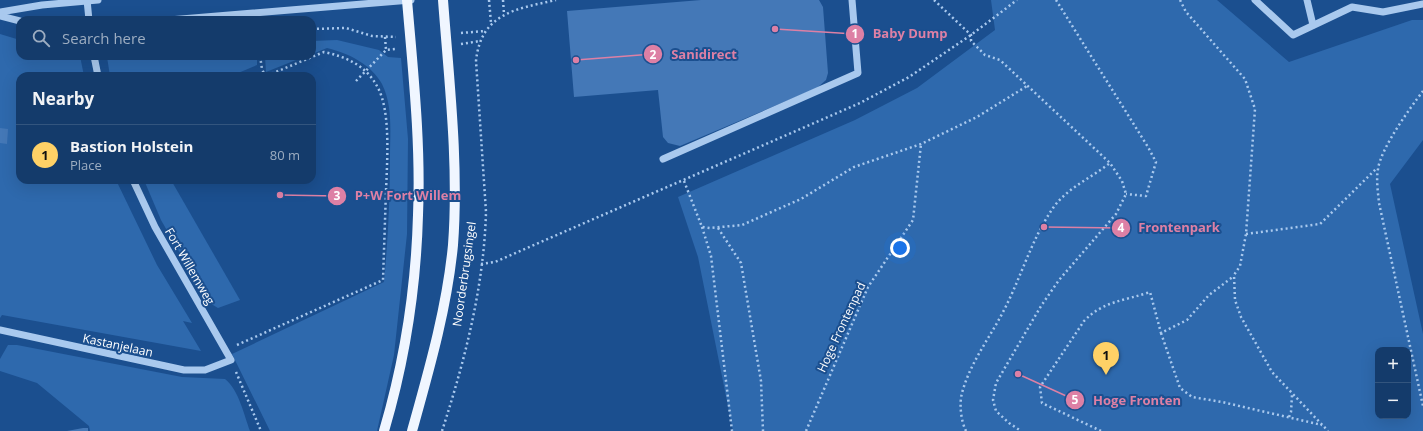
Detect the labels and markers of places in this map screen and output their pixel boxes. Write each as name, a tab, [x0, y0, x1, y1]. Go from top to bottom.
callout: Baby Dump	[845, 21, 956, 46]
callout: Sanidirect	[643, 42, 745, 67]
callout: P+W Fort Willem	[327, 183, 470, 208]
callout: Frontenpark	[1111, 215, 1228, 240]
pin: 1	[1093, 342, 1119, 375]
callout: Hoge Fronten	[1065, 388, 1189, 413]

